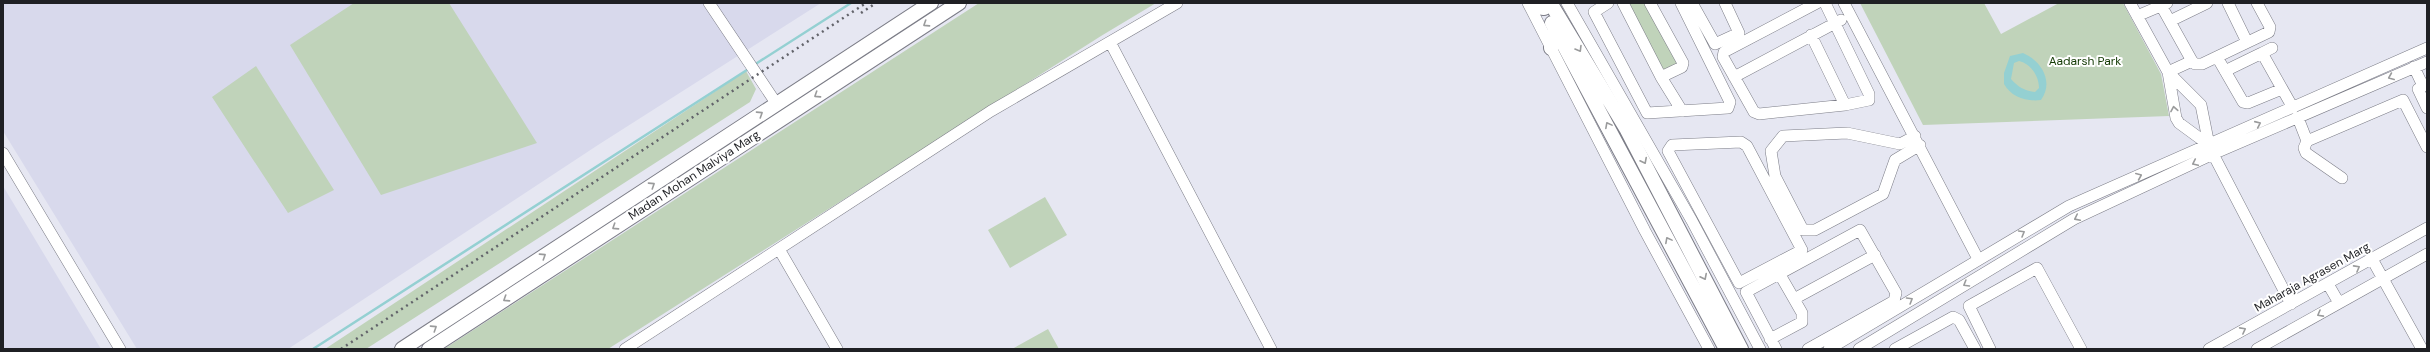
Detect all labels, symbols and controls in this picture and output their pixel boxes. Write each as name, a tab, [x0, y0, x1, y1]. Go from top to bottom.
one-way arrow	[923, 19, 930, 27]
one-way arrow	[1574, 45, 1581, 52]
park label: Aadarsh Park	[2049, 53, 2121, 69]
one-way arrow	[2388, 72, 2396, 80]
one-way arrow	[814, 90, 821, 97]
one-way arrow	[2170, 106, 2179, 112]
one-way arrow	[756, 111, 763, 118]
one-way arrow	[2253, 121, 2261, 129]
one-way arrow	[1605, 122, 1613, 129]
street label: Madan Mohan Malviya Marg	[625, 126, 763, 224]
one-way arrow	[1639, 157, 1646, 165]
one-way arrow	[2192, 158, 2199, 166]
one-way arrow	[2134, 173, 2142, 181]
one-way arrow	[648, 182, 655, 190]
one-way arrow	[2074, 213, 2082, 220]
one-way arrow	[612, 222, 619, 230]
one-way arrow	[2018, 231, 2025, 238]
one-way arrow	[1666, 237, 1673, 244]
street label: Maharaja Agrasen Marg	[2251, 238, 2373, 315]
one-way arrow	[539, 253, 546, 261]
one-way arrow	[2353, 265, 2360, 272]
one-way arrow	[1699, 273, 1706, 280]
one-way arrow	[1963, 280, 1970, 287]
one-way arrow	[503, 294, 510, 301]
one-way arrow	[1906, 297, 1913, 304]
one-way arrow	[2316, 309, 2324, 316]
one-way arrow	[430, 325, 437, 332]
one-way arrow	[2239, 327, 2246, 335]

